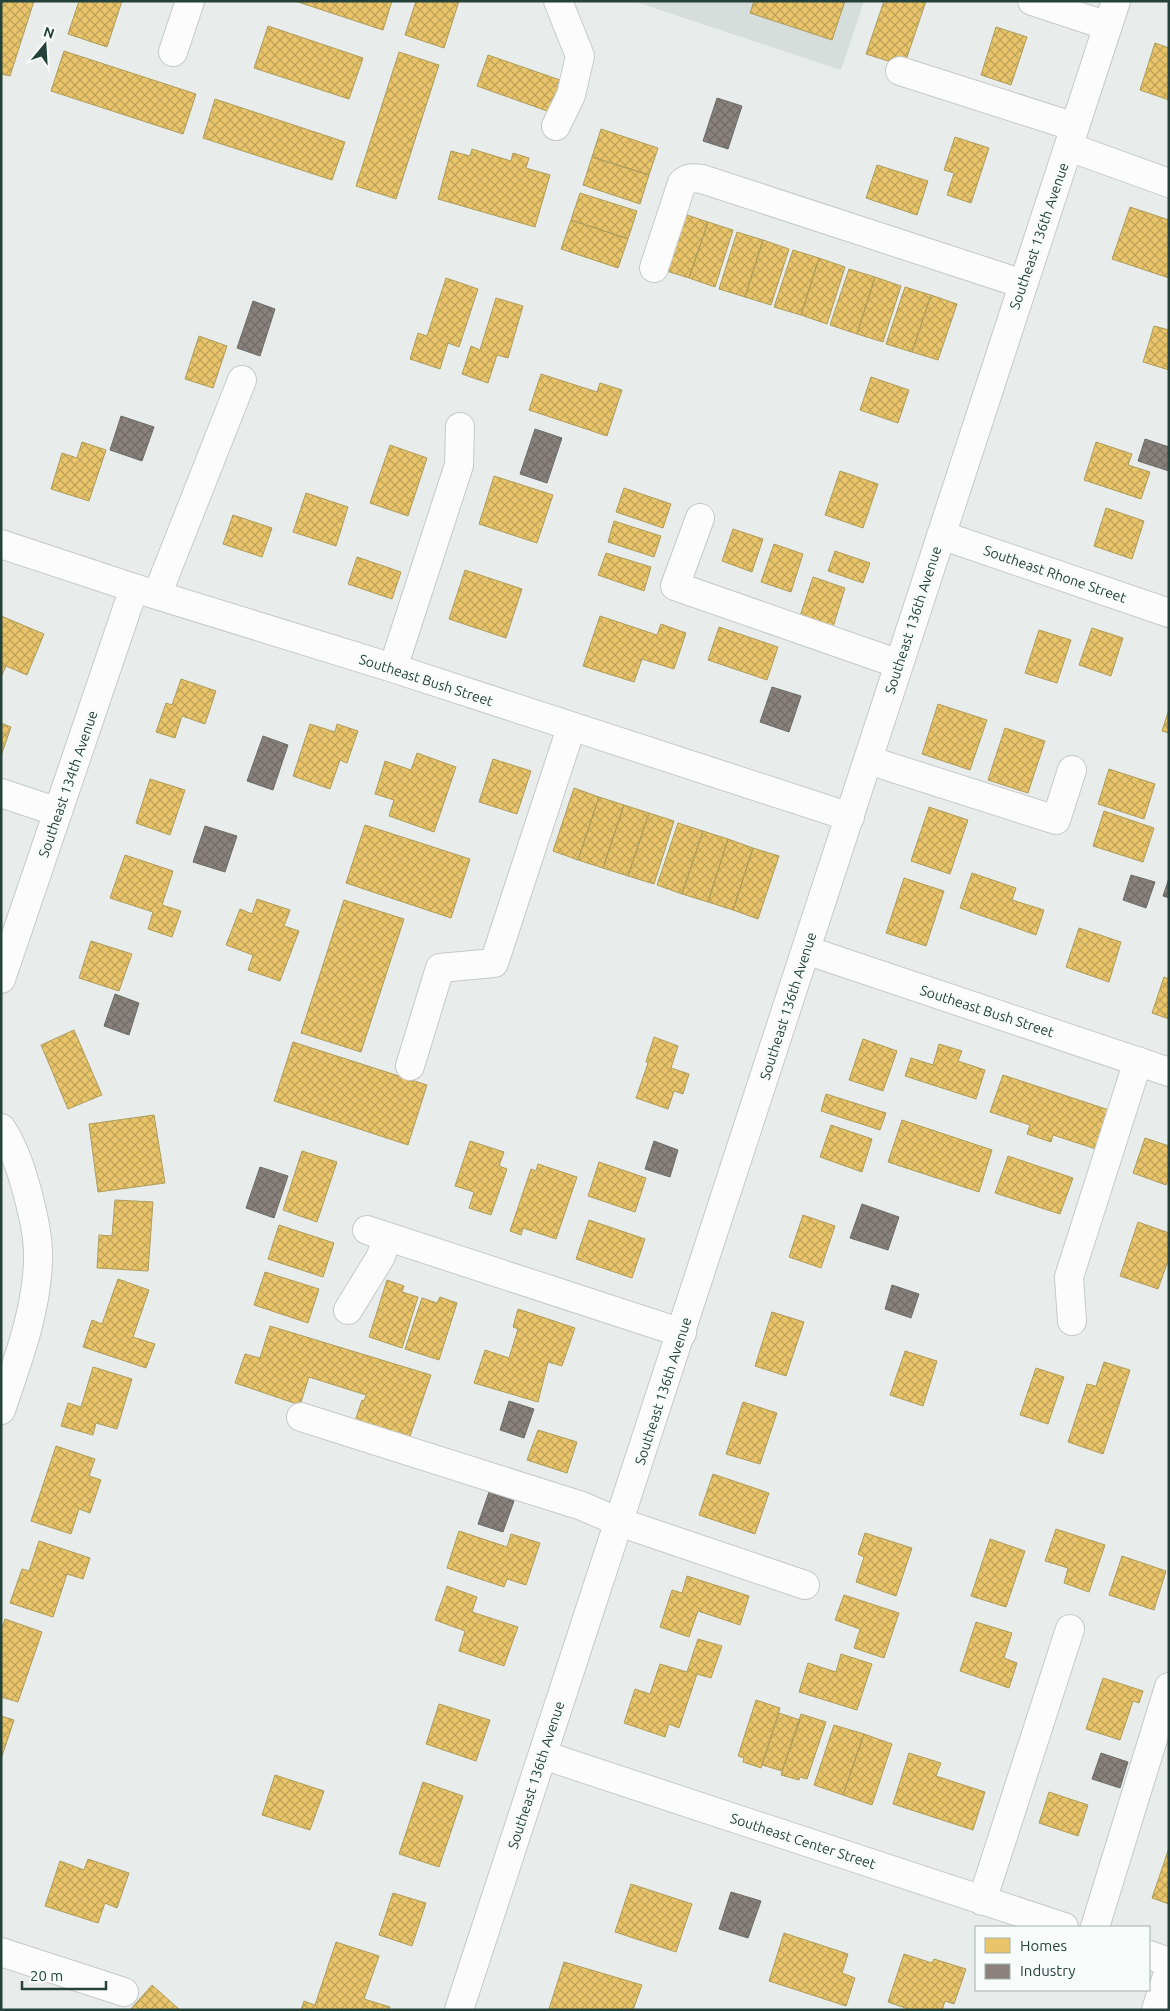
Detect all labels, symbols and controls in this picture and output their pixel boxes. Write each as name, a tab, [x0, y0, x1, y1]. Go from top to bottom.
north arrow	[20, 20, 70, 70]
text: N	[42, 23, 56, 42]
street label: Southeast 136th Avenue	[1006, 160, 1072, 312]
street label: Southeast Rhone Street	[982, 542, 1129, 606]
street label: Southeast 136th Avenue	[882, 544, 944, 696]
street label: Southeast Bush Street	[357, 651, 496, 709]
street label: Southeast 134th Avenue	[35, 708, 101, 860]
street label: Southeast 136th Avenue	[757, 930, 819, 1082]
street label: Southeast Bush Street	[918, 982, 1057, 1040]
street label: Southeast 136th Avenue	[632, 1315, 694, 1467]
street label: Southeast 136th Avenue	[505, 1699, 567, 1851]
street label: Southeast Center Street	[728, 1810, 878, 1872]
legend	[975, 1926, 1150, 1991]
text: Homes	[1020, 1937, 1067, 1954]
scale bar	[22, 1958, 106, 1990]
text: Industry	[1020, 1962, 1075, 1979]
text: 20 m	[30, 1967, 63, 1984]

